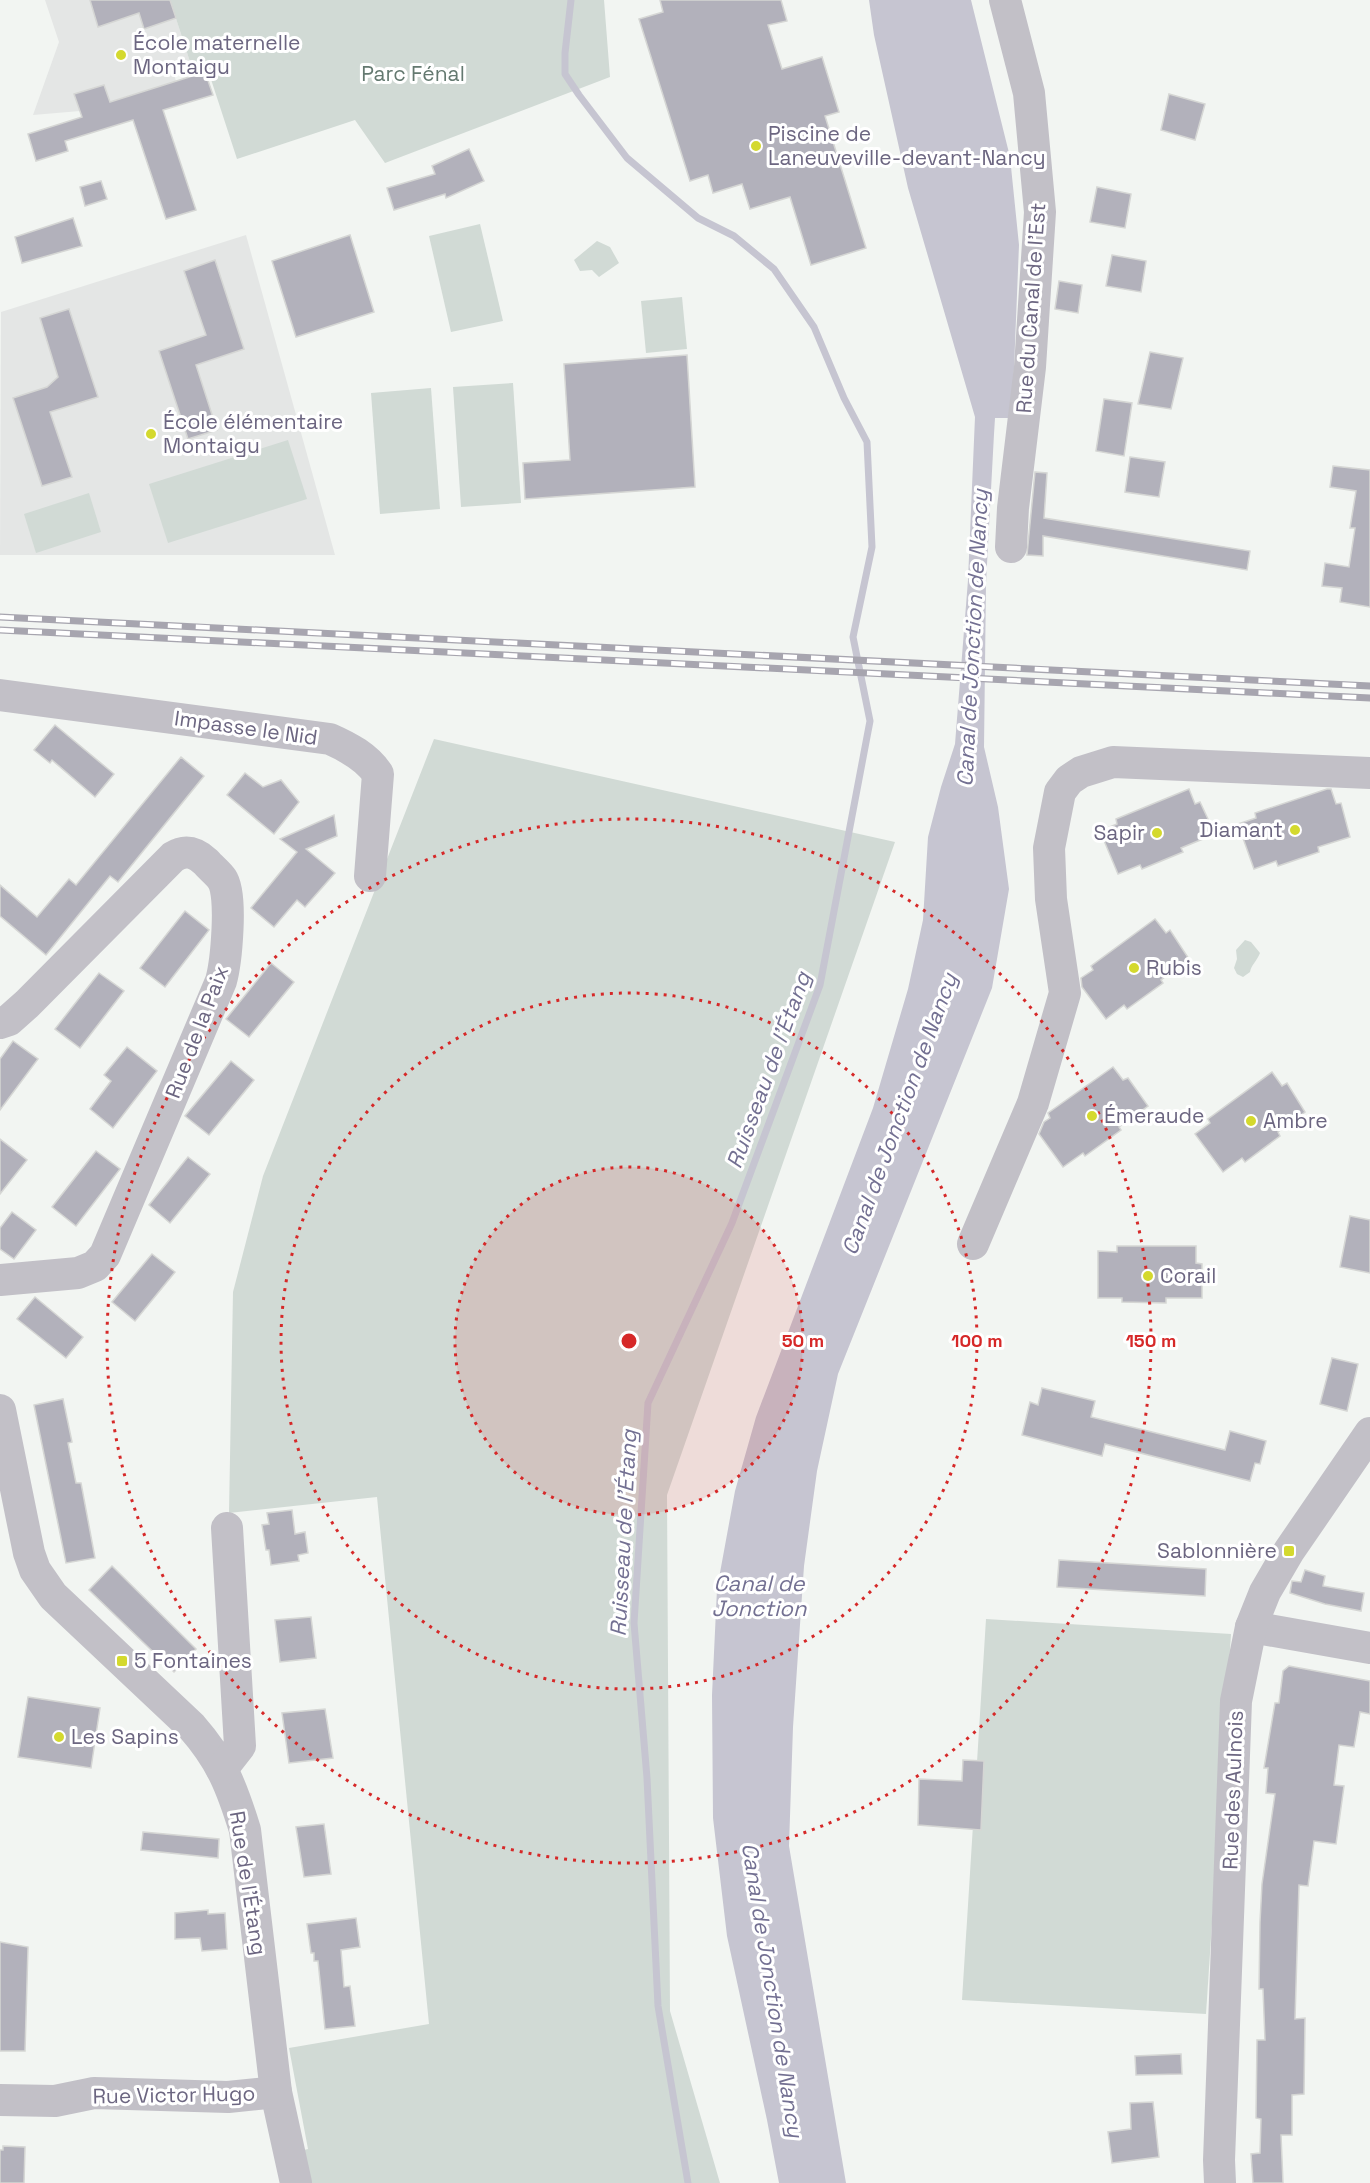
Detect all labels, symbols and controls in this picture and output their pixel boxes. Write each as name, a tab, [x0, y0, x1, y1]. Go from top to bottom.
place label: École maternelle Montaigu	[133, 29, 300, 80]
marker: École maternelle Montaigu	[114, 48, 128, 62]
park label: Parc Fénal	[361, 60, 465, 87]
place label: Piscine de Laneuveville-devant-Nancy	[768, 120, 1046, 171]
marker: Piscine de Laneuveville-devant-Nancy	[749, 139, 763, 153]
street label: Rue du Canal de l'Est	[1010, 202, 1051, 414]
place label: École élémentaire Montaigu	[163, 408, 343, 459]
marker: École élémentaire Montaigu	[144, 427, 158, 441]
water label: Canal de Jonction de Nancy	[950, 487, 994, 787]
street label: Impasse le Nid	[173, 704, 319, 751]
place label: Diamant	[1199, 816, 1283, 843]
place label: Sapir	[1093, 819, 1145, 846]
marker: Diamant	[1288, 823, 1302, 837]
marker: Sapir	[1150, 826, 1164, 840]
place label: Rubis	[1146, 954, 1202, 981]
marker: Rubis	[1127, 961, 1141, 975]
street label: Rue de la Paix	[159, 962, 234, 1102]
water label: Ruisseau de l'Étang	[719, 967, 817, 1172]
water label: Canal de Jonction de Nancy	[835, 968, 964, 1259]
place label: Émeraude	[1104, 1102, 1205, 1129]
place label: Ambre	[1263, 1107, 1328, 1134]
marker: Émeraude	[1085, 1109, 1099, 1123]
marker: Ambre	[1244, 1114, 1258, 1128]
place label: Corail	[1160, 1262, 1216, 1289]
marker: Corail	[1141, 1269, 1155, 1283]
text: 50 m	[782, 1329, 824, 1352]
text: 100 m	[951, 1329, 1003, 1352]
text: 150 m	[1126, 1329, 1176, 1352]
centre of rings	[619, 1331, 639, 1351]
water label: Ruisseau de l'Étang	[604, 1428, 642, 1637]
place label: Sablonnière	[1157, 1537, 1277, 1564]
marker: Sablonnière	[1282, 1544, 1296, 1558]
water label: Canal de Jonction	[712, 1569, 807, 1622]
place label: 5 Fontaines	[134, 1647, 252, 1674]
marker: 5 Fontaines	[115, 1654, 129, 1668]
street label: Rue des Aulnois	[1216, 1710, 1249, 1870]
place label: Les Sapins	[71, 1723, 179, 1750]
marker: Les Sapins	[52, 1730, 66, 1744]
street label: Rue de l'Étang	[224, 1809, 273, 1957]
water label: Canal de Jonction de Nancy	[736, 1841, 810, 2141]
street label: Rue Victor Hugo	[92, 2080, 256, 2109]

